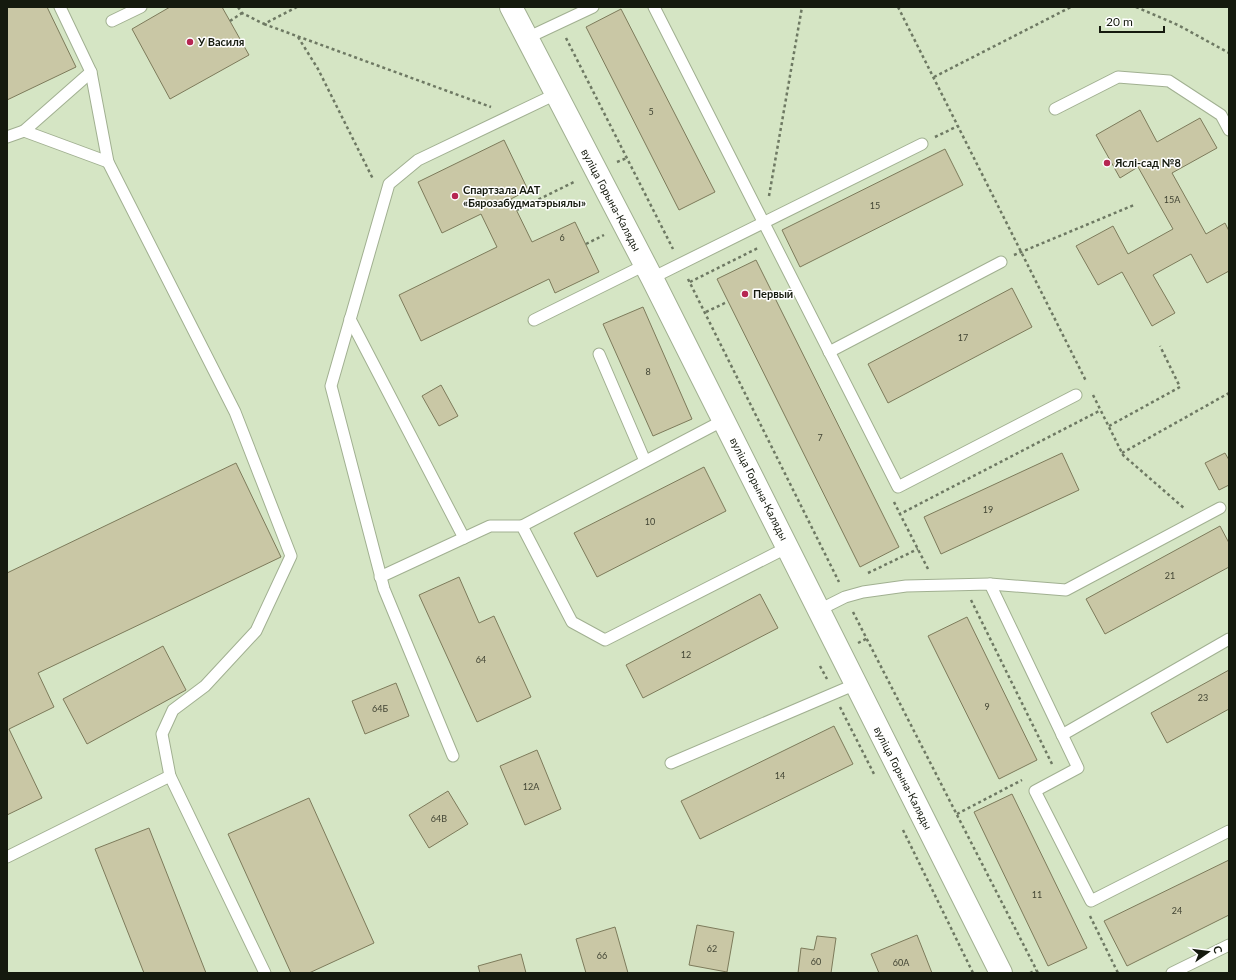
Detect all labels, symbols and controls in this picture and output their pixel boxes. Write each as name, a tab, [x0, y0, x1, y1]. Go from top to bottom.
scale bar	[1100, 8, 1164, 34]
text: 20 m	[1106, 14, 1133, 29]
place label: У Василя	[197, 35, 244, 48]
marker: У Василя	[185, 37, 195, 47]
house number: 5	[648, 106, 654, 117]
street label: вуліца Горына-Каляды	[579, 146, 644, 253]
place label: Яслі-сад №8	[1114, 156, 1181, 169]
marker: Яслі-сад №8	[1102, 158, 1112, 168]
place label: Спартзала ААТ «Бярозабудматэрыялы»	[463, 183, 586, 209]
marker: Спартзала ААТ «Бярозабудматэрыялы»	[450, 191, 460, 201]
house number: 15А	[1164, 194, 1181, 205]
house number: 15	[870, 200, 880, 211]
house number: 6	[559, 232, 565, 243]
place label: Первый	[753, 287, 793, 300]
marker: Первый	[740, 289, 750, 299]
house number: 17	[958, 332, 968, 343]
house number: 8	[645, 366, 651, 377]
house number: 7	[817, 432, 823, 443]
street label: вуліца Горына-Каляды	[728, 435, 791, 543]
house number: 19	[983, 504, 993, 515]
house number: 10	[645, 516, 655, 527]
house number: 21	[1165, 570, 1175, 581]
house number: 12	[681, 649, 691, 660]
house number: 64	[476, 654, 486, 665]
house number: 23	[1198, 692, 1208, 703]
house number: 9	[984, 701, 990, 712]
house number: 64Б	[372, 703, 388, 714]
street label: вуліца Горына-Каляды	[872, 724, 935, 832]
house number: 14	[775, 770, 785, 781]
house number: 12А	[523, 781, 540, 792]
house number: 64В	[431, 813, 447, 824]
house number: 11	[1032, 889, 1042, 900]
house number: 24	[1172, 905, 1182, 916]
north arrow	[1188, 932, 1228, 972]
house number: 62	[707, 943, 717, 954]
text: С	[1211, 944, 1226, 955]
house number: 66	[597, 950, 607, 961]
house number: 60	[811, 956, 821, 967]
house number: 60А	[893, 957, 910, 968]

